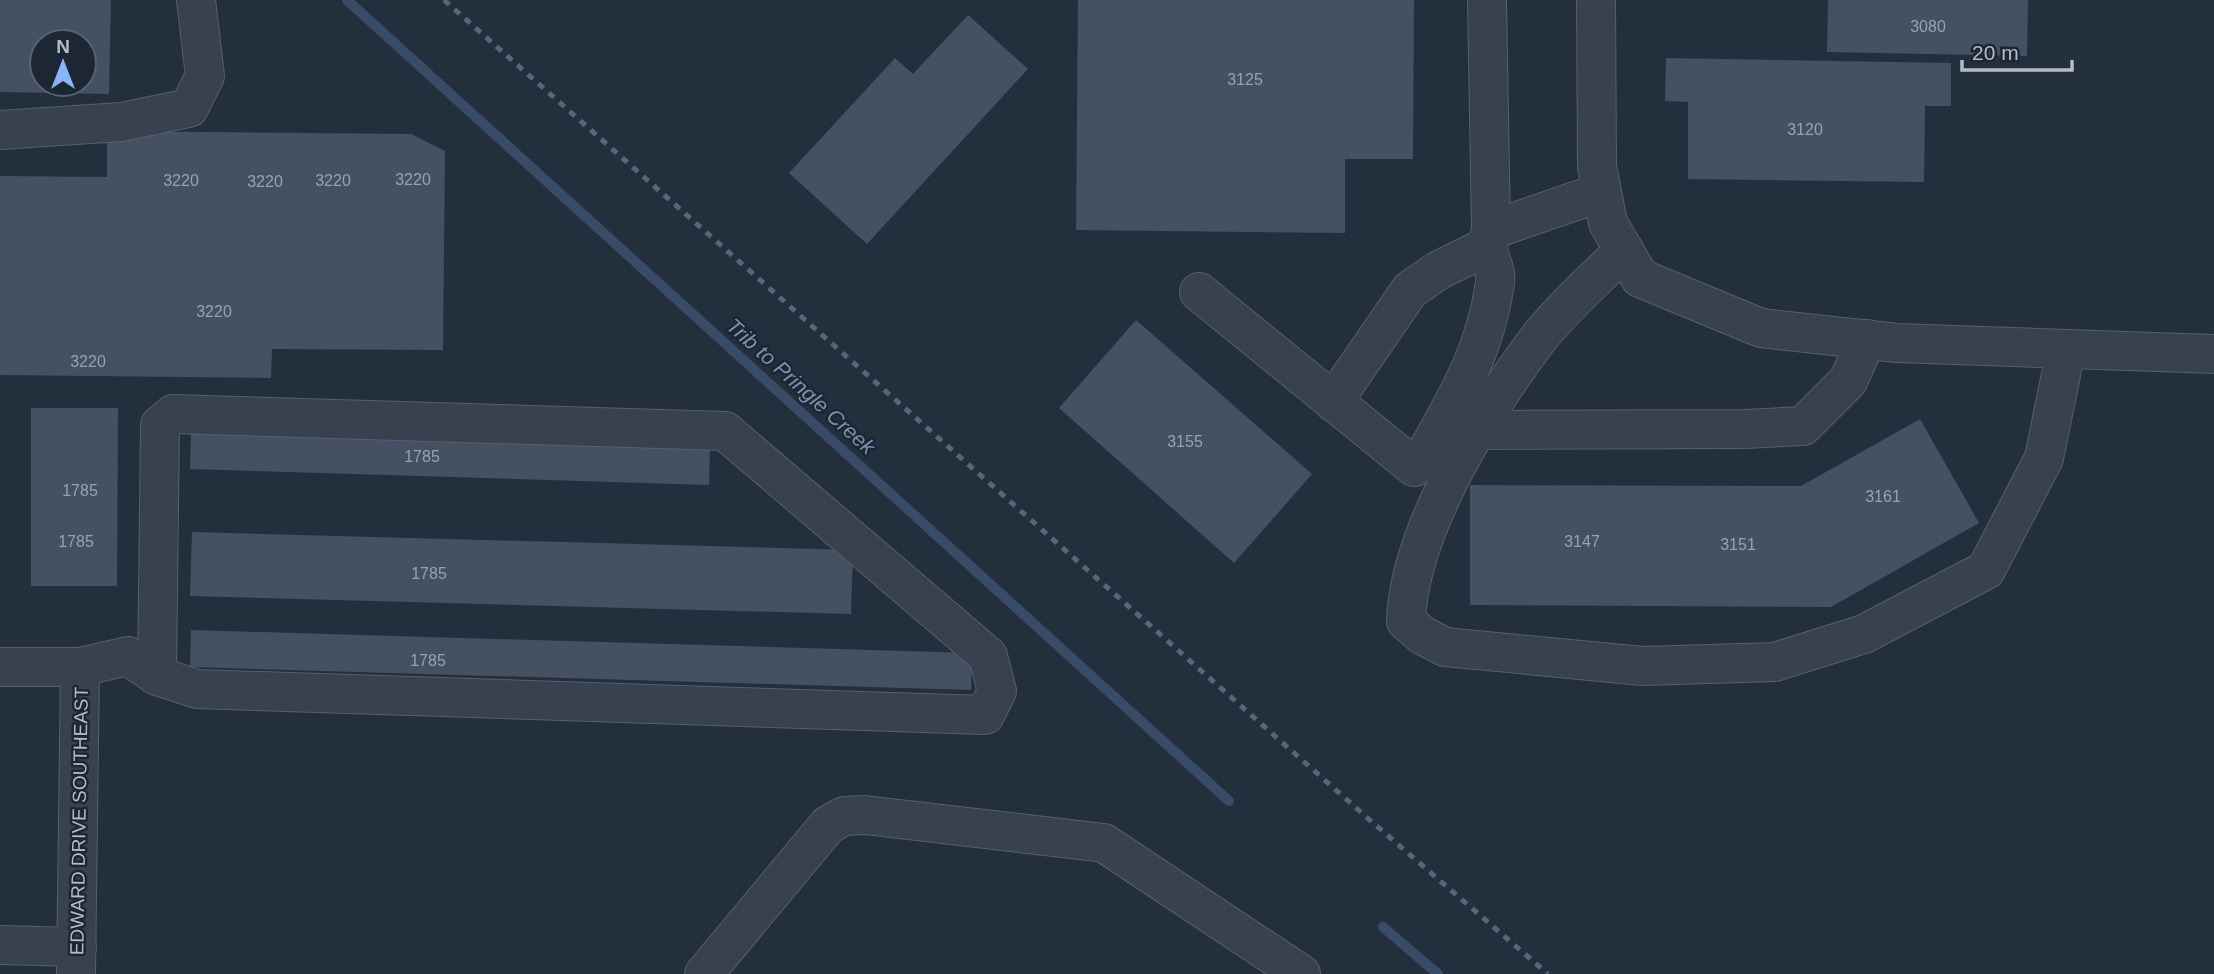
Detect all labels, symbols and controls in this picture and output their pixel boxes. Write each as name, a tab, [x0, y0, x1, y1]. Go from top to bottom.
house number: 3080	[1910, 18, 1946, 35]
north arrow	[28, 28, 98, 98]
scale bar	[1962, 28, 2072, 72]
text: N	[56, 36, 70, 57]
text: 20 m	[1972, 41, 2019, 64]
house number: 3125	[1227, 71, 1263, 88]
house number: 3120	[1787, 121, 1823, 138]
house number: 3220	[395, 171, 431, 188]
house number: 3220	[163, 172, 199, 189]
house number: 3220	[315, 172, 351, 189]
house number: 3220	[247, 173, 283, 190]
house number: 3220	[196, 303, 232, 320]
water label: Trib to Pringle Creek	[722, 314, 881, 459]
house number: 3220	[70, 353, 106, 370]
house number: 3155	[1167, 433, 1203, 450]
house number: 1785	[404, 448, 440, 465]
house number: 1785	[62, 482, 98, 499]
house number: 3161	[1865, 488, 1901, 505]
house number: 1785	[58, 533, 94, 550]
house number: 3147	[1564, 533, 1600, 550]
house number: 3151	[1720, 536, 1756, 553]
house number: 1785	[411, 565, 447, 582]
house number: 1785	[410, 652, 446, 669]
street label: EDWARD DRIVE SOUTHEAST	[66, 686, 92, 955]

